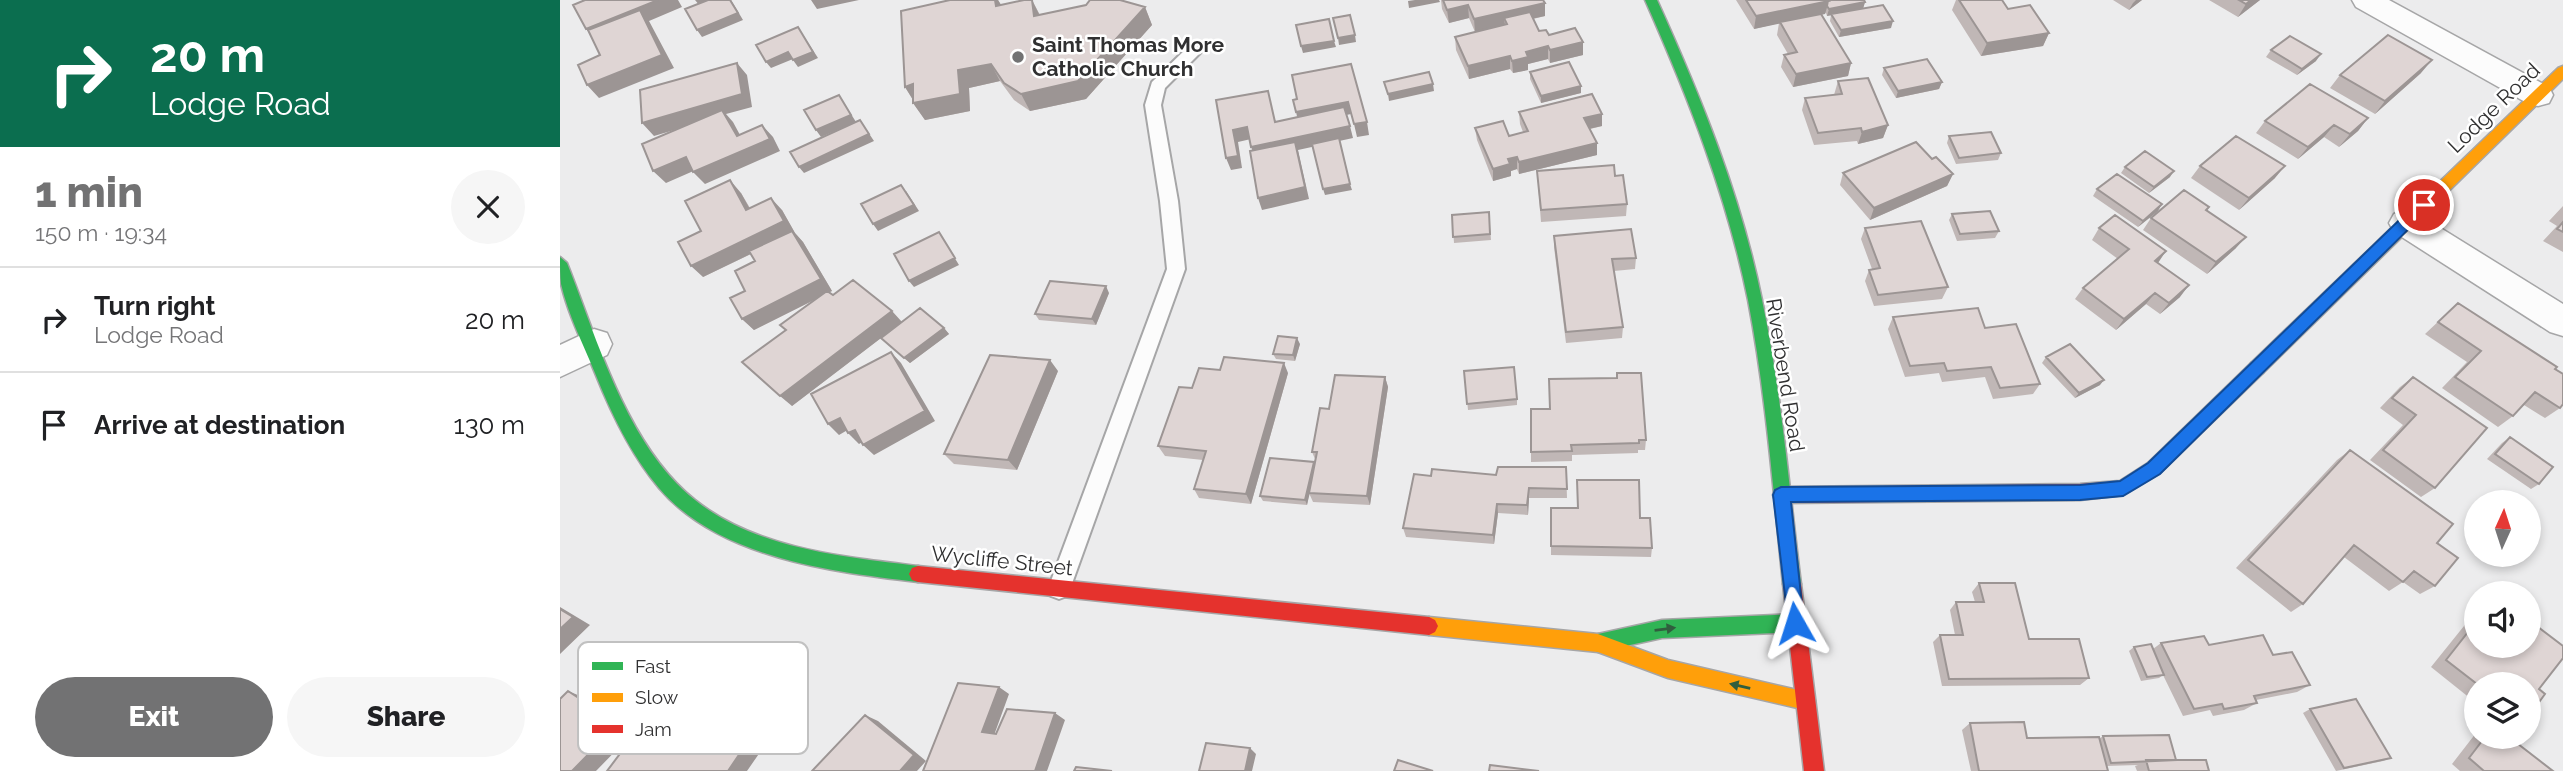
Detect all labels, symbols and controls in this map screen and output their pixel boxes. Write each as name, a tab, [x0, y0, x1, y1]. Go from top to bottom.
text: 20 m	[150, 26, 265, 83]
icon: right	[35, 28, 126, 119]
place label: Saint Thomas More Catholic Church	[1032, 32, 1224, 81]
marker: Saint Thomas More Catholic Church	[1010, 49, 1026, 65]
street label: Lodge Road	[2442, 57, 2545, 158]
text: Lodge Road	[150, 85, 331, 122]
text: 1 min	[35, 168, 143, 217]
button: close	[451, 170, 525, 244]
pin	[2394, 175, 2454, 235]
icon: arrive	[2405, 186, 2443, 224]
text: 150 m · 19:34	[35, 219, 167, 246]
text: Turn right	[94, 291, 215, 321]
street label: Riverbend Road	[1761, 296, 1810, 453]
icon: right	[35, 301, 73, 339]
text: 20 m	[465, 305, 525, 335]
text: Lodge Road	[94, 321, 224, 348]
icon: arrive	[35, 406, 73, 444]
text: Arrive at destination	[94, 410, 345, 440]
text: 130 m	[454, 410, 525, 440]
north arrow	[2464, 490, 2541, 567]
map controls	[2464, 490, 2541, 749]
street label: Wycliffe Street	[930, 541, 1074, 580]
button: sound	[2464, 581, 2541, 658]
position arrow	[1758, 586, 1832, 660]
one-way arrow	[1654, 624, 1676, 635]
legend	[578, 642, 808, 754]
text: Fast	[635, 655, 671, 677]
button: layers	[2464, 672, 2541, 749]
button: Exit	[35, 677, 273, 757]
button: Share	[287, 677, 525, 757]
one-way arrow	[1729, 680, 1751, 691]
text: Slow	[635, 686, 679, 708]
text: Jam	[635, 718, 672, 740]

